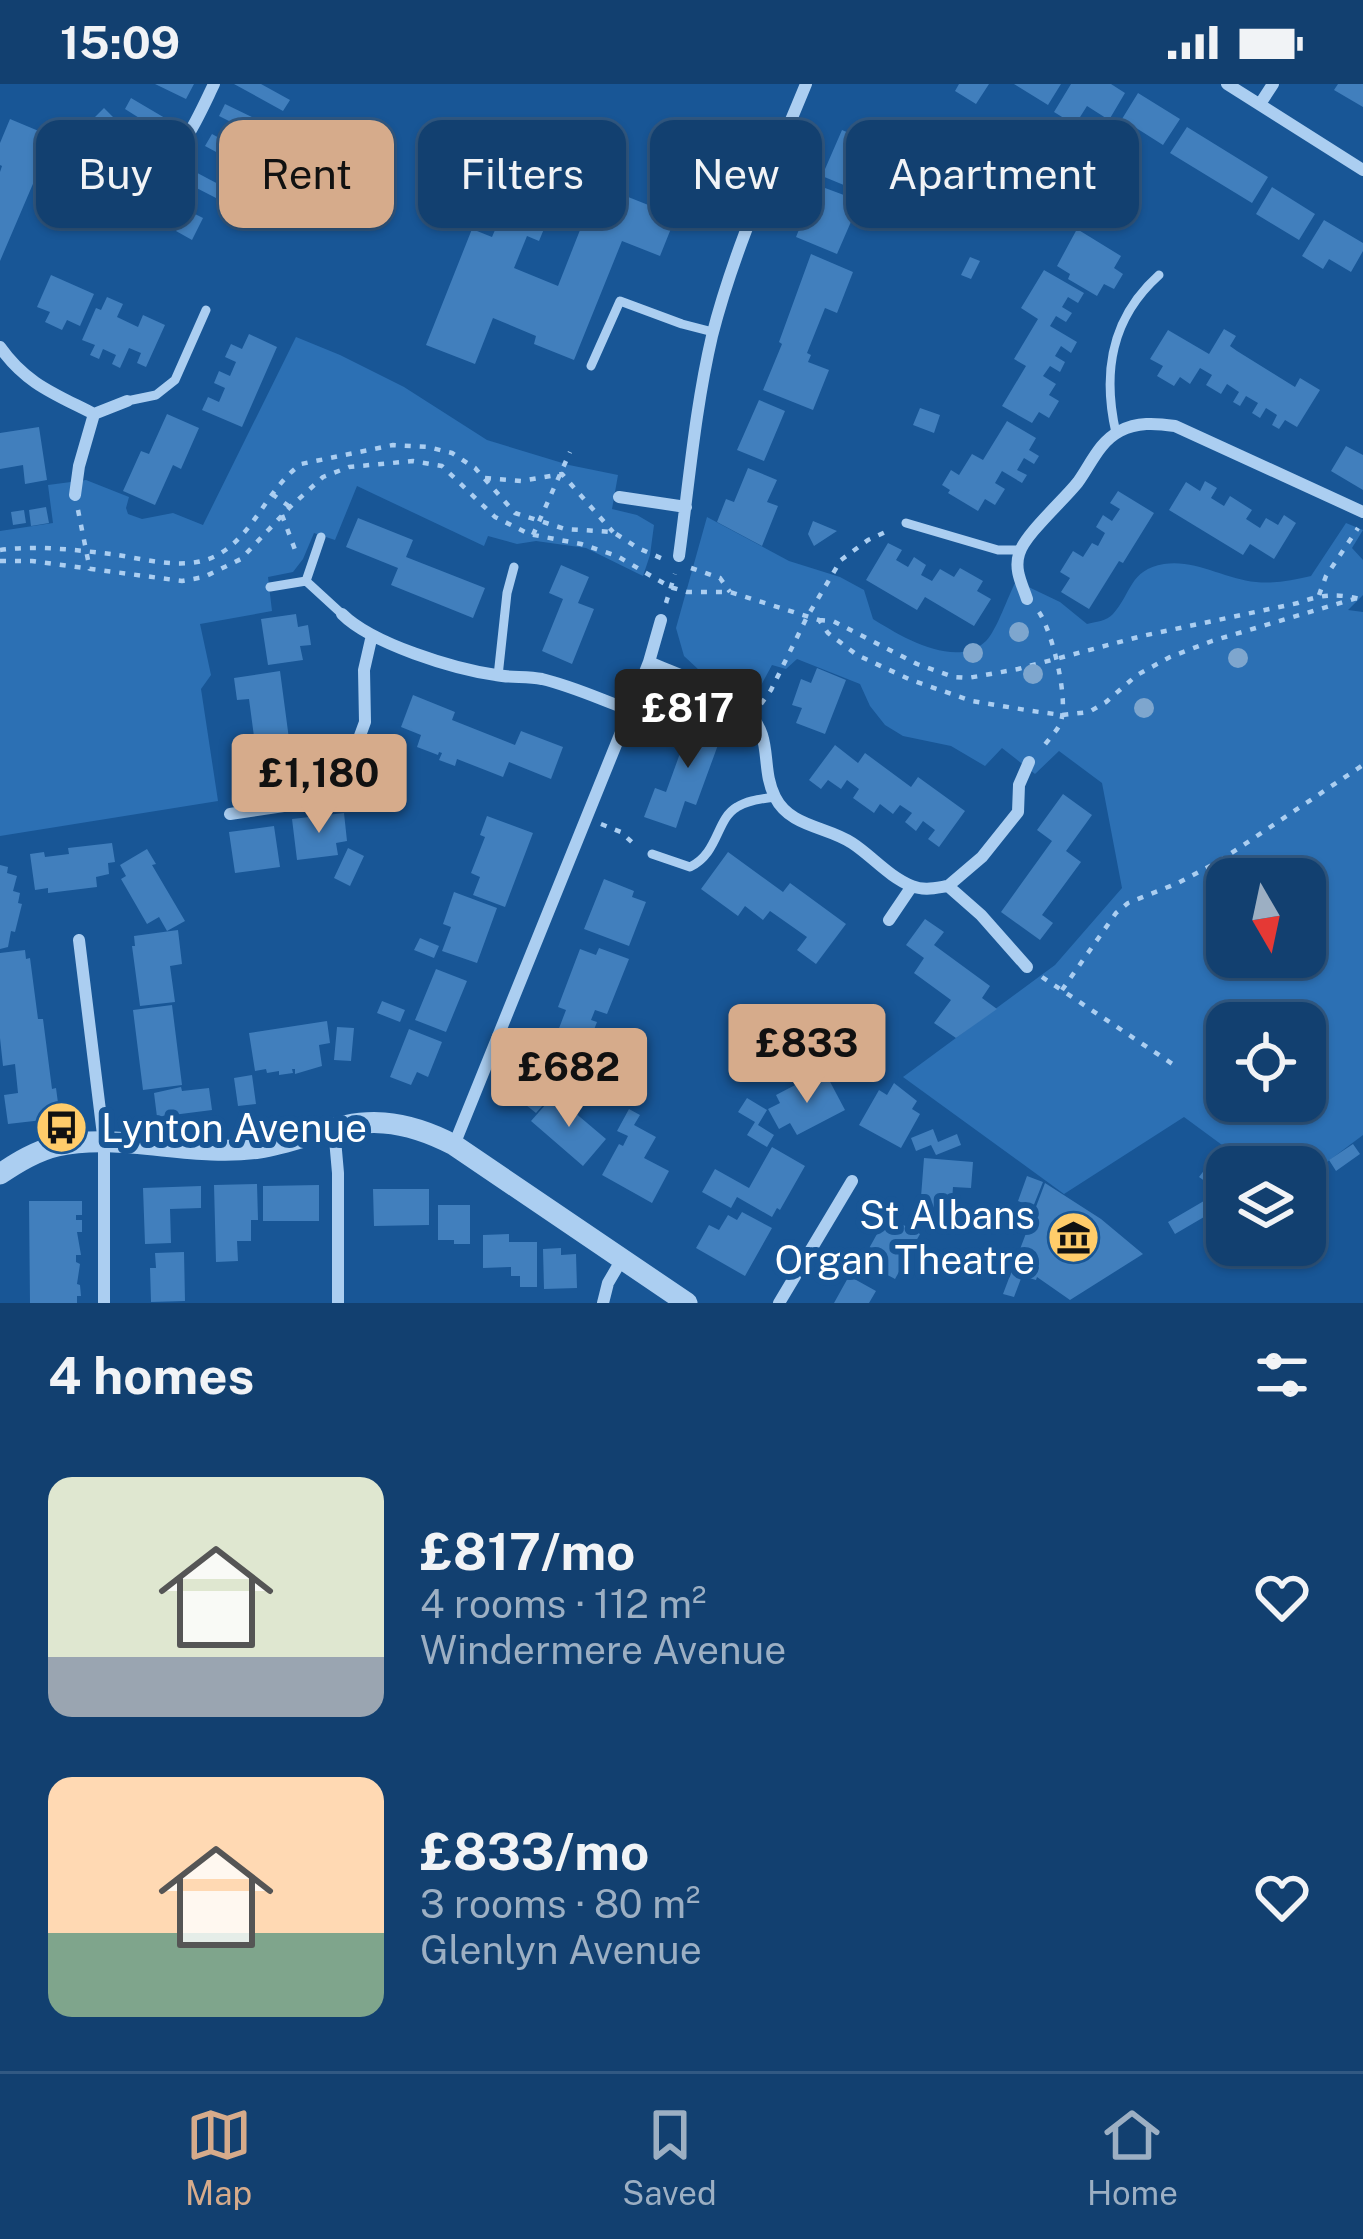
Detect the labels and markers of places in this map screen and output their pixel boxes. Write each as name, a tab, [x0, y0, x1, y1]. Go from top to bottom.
pin: £817	[617, 669, 759, 771]
pin: £1,180	[221, 734, 417, 836]
pin: £833	[736, 1004, 878, 1106]
pin: £682	[498, 1028, 640, 1130]
bus stop icon: Lynton Avenue	[34, 1100, 90, 1156]
place label: Lynton Avenue	[101, 1105, 367, 1151]
place label: St Albans Organ Theatre	[774, 1192, 1035, 1283]
museum icon: St Albans Organ Theatre	[1046, 1209, 1102, 1265]

